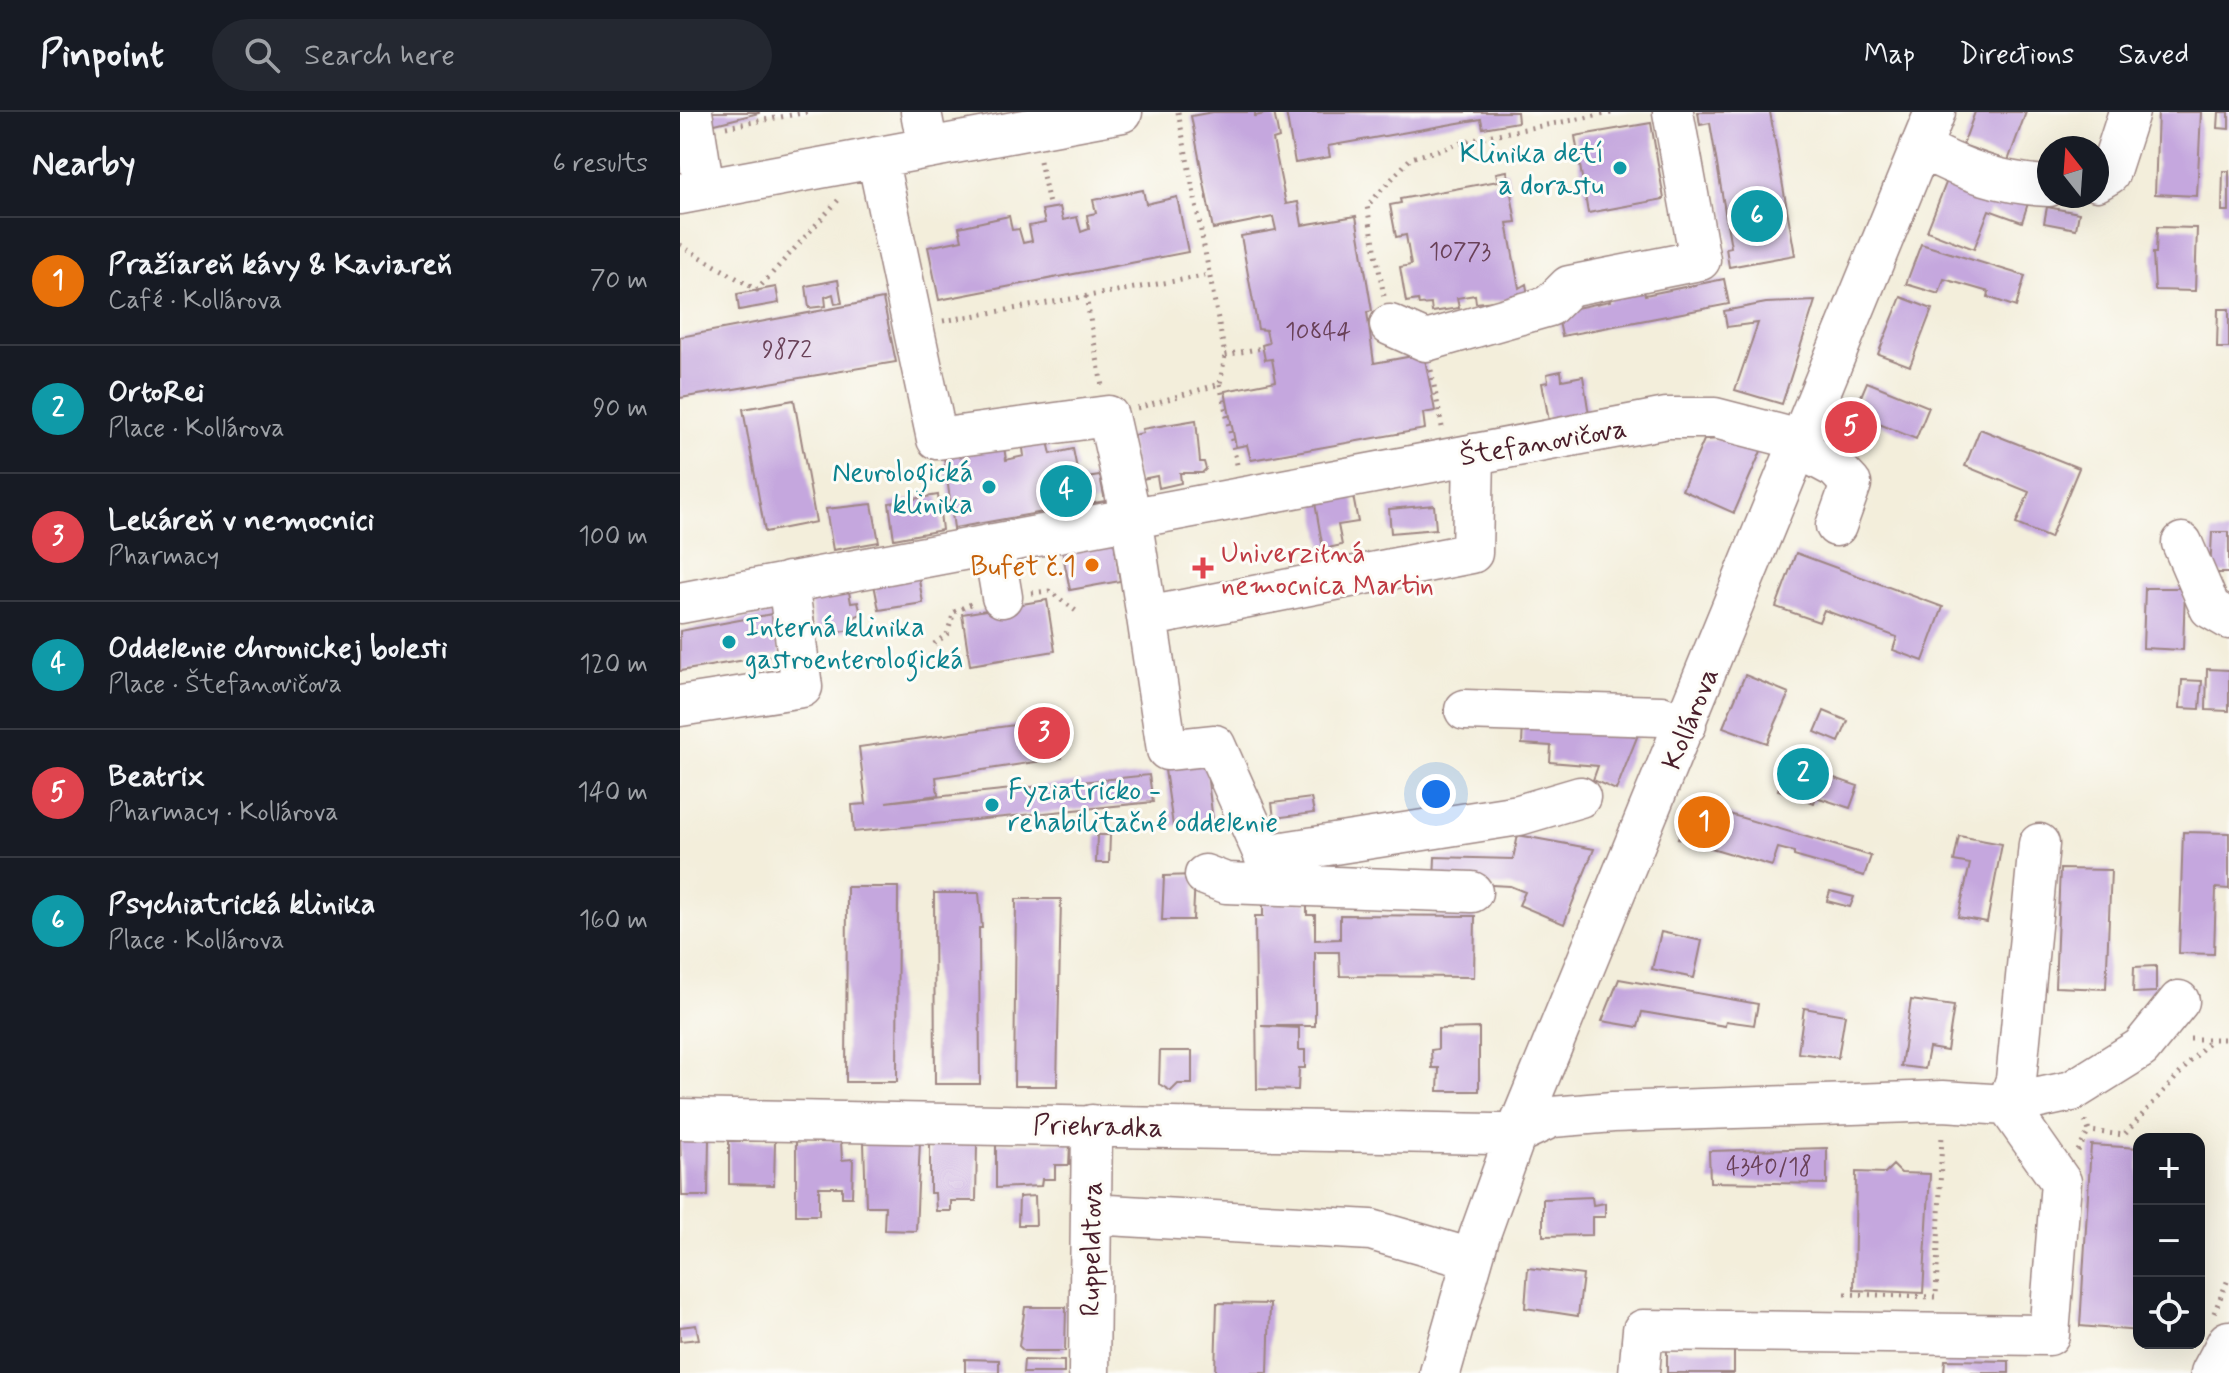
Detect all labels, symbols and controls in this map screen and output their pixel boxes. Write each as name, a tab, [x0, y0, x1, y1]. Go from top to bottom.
search box	[212, 19, 772, 91]
text: Pinpoint	[40, 31, 164, 80]
icon: search	[240, 33, 284, 77]
text: Search here	[304, 36, 455, 75]
text: Map	[1864, 37, 1915, 74]
text: Directions	[1959, 37, 2074, 74]
text: Saved	[2118, 37, 2189, 74]
place label: Klinika detí a dorastu	[1460, 136, 1604, 205]
north arrow	[2037, 136, 2109, 208]
text: Nearby	[32, 142, 136, 187]
text: 6 results	[553, 147, 648, 181]
marker: Klinika detí a dorastu	[1611, 159, 1629, 177]
pin: 6	[1731, 186, 1783, 246]
house number: 10773	[1429, 237, 1491, 268]
text: Pražíareň kávy & Kaviareň	[108, 245, 452, 284]
text: 1	[52, 264, 64, 298]
text: 70 m	[590, 264, 648, 298]
text: Café · Kollárova	[108, 284, 282, 318]
house number: 10844	[1285, 317, 1351, 348]
house number: 9872	[762, 335, 812, 366]
text: OrtoRei	[108, 373, 204, 412]
text: 2	[52, 392, 64, 426]
text: 90 m	[593, 392, 648, 426]
pin: 5	[1825, 397, 1877, 457]
street label: Štefanovičova	[1457, 411, 1630, 476]
text: Place · Kollárova	[108, 412, 285, 446]
place label: Neurologická klinika	[832, 455, 973, 524]
pin: 4	[1040, 461, 1092, 521]
marker: Neurologická klinika	[980, 478, 998, 496]
text: Lekáreň v nemocnici	[108, 501, 374, 540]
text: 3	[52, 520, 64, 554]
text: 100 m	[578, 520, 648, 554]
place label: Univerzitná nemocnica Martin	[1221, 536, 1434, 605]
text: Pharmacy	[108, 540, 219, 574]
place label: Bufet č.1	[970, 549, 1076, 586]
marker: Bufet č.1	[1083, 556, 1101, 574]
marker: Univerzitná nemocnica Martin	[1192, 557, 1214, 579]
place label: Interná klinika gastroenterologická	[745, 610, 964, 682]
text: Oddelenie chronickej bolesti	[108, 629, 448, 668]
marker: Interná klinika gastroenterologická	[720, 633, 738, 651]
text: 4	[50, 648, 66, 682]
text: 120 m	[579, 648, 648, 682]
street label: Kollárova	[1654, 662, 1729, 776]
text: Place · Štefanovičova	[108, 668, 342, 702]
pin: 3	[1018, 703, 1070, 763]
pin: 2	[1777, 744, 1829, 804]
text: Beatrix	[108, 757, 205, 796]
place label: Fyziatricko - rehabilitačné oddelenie	[1008, 773, 1278, 842]
your location	[1416, 774, 1456, 814]
text: 5	[50, 776, 66, 810]
text: 140 m	[577, 776, 648, 810]
pin: 1	[1678, 792, 1730, 852]
text: Pharmacy · Kollárova	[108, 796, 339, 830]
marker: Fyziatricko - rehabilitačné oddelenie	[983, 796, 1001, 814]
text: Psychiatrická klinika	[108, 885, 375, 924]
text: 6	[51, 904, 65, 938]
text: 160 m	[579, 904, 648, 938]
text: Place · Kollárova	[108, 924, 285, 958]
street label: Priehradka	[1033, 1108, 1163, 1147]
map controls	[2133, 1133, 2205, 1349]
button: +	[2133, 1133, 2205, 1205]
house number: 4340/18	[1726, 1152, 1812, 1183]
street label: Ruppeldtova	[1073, 1181, 1112, 1317]
button: −	[2133, 1205, 2205, 1277]
button: locate	[2133, 1277, 2205, 1349]

